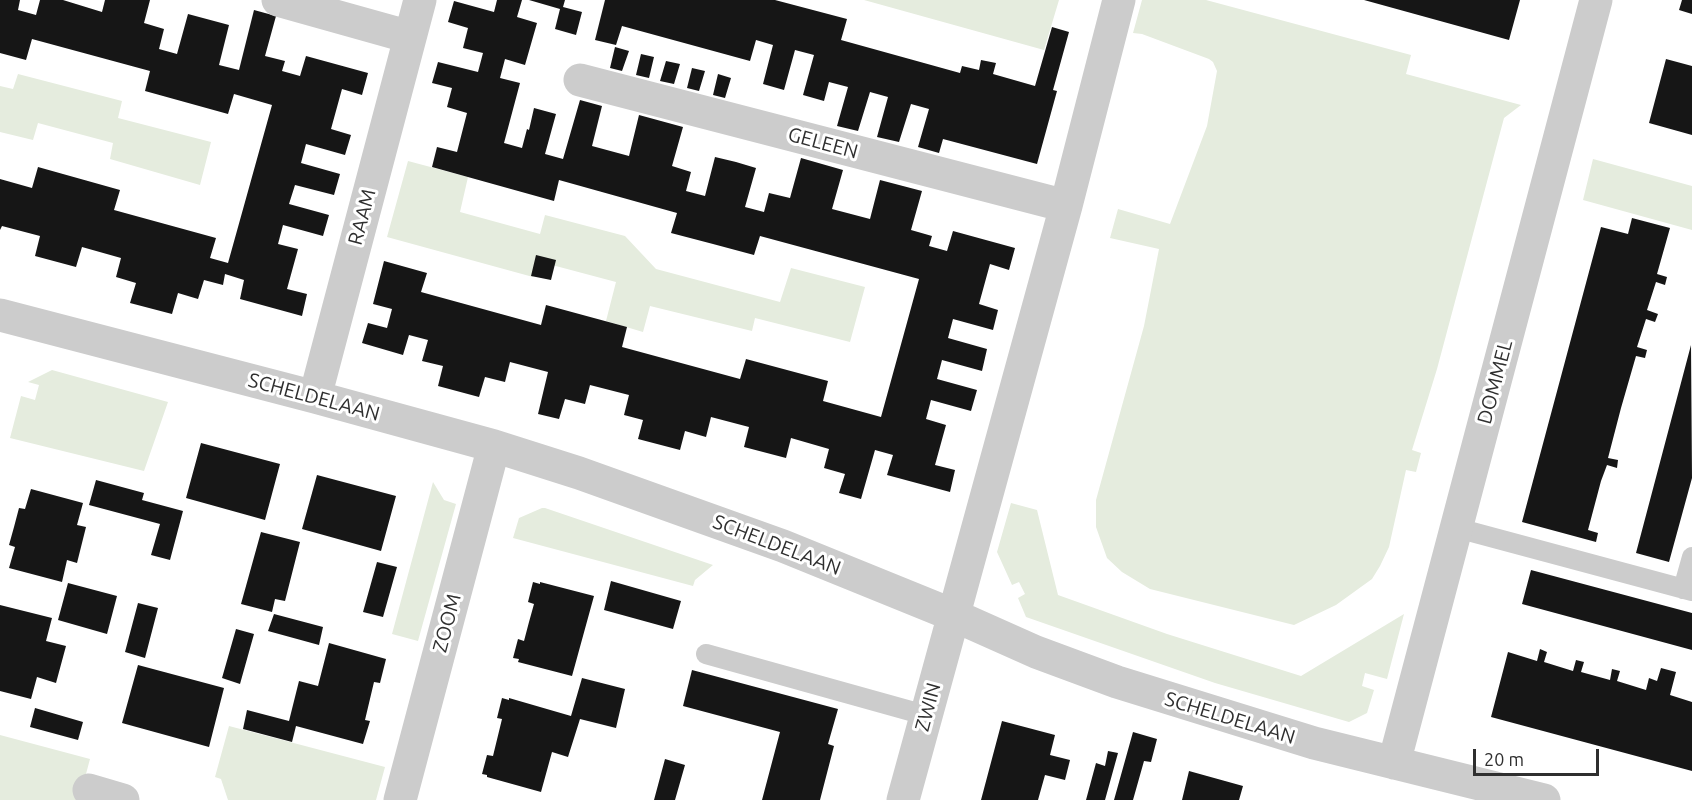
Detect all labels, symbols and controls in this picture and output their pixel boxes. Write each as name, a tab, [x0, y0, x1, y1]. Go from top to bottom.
street label: GELEEN	[785, 122, 861, 164]
street label: RAAM	[343, 186, 381, 248]
street label: DOMMEL	[1472, 337, 1518, 427]
street label: SCHELDELAAN	[246, 368, 382, 426]
street label: SCHELDELAAN	[710, 510, 844, 580]
street label: ZOOM	[428, 591, 466, 655]
street label: ZWIN	[910, 680, 946, 734]
street label: SCHELDELAAN	[1162, 687, 1298, 749]
scale bar	[1476, 737, 1602, 775]
text: 20 m	[1484, 749, 1524, 769]

